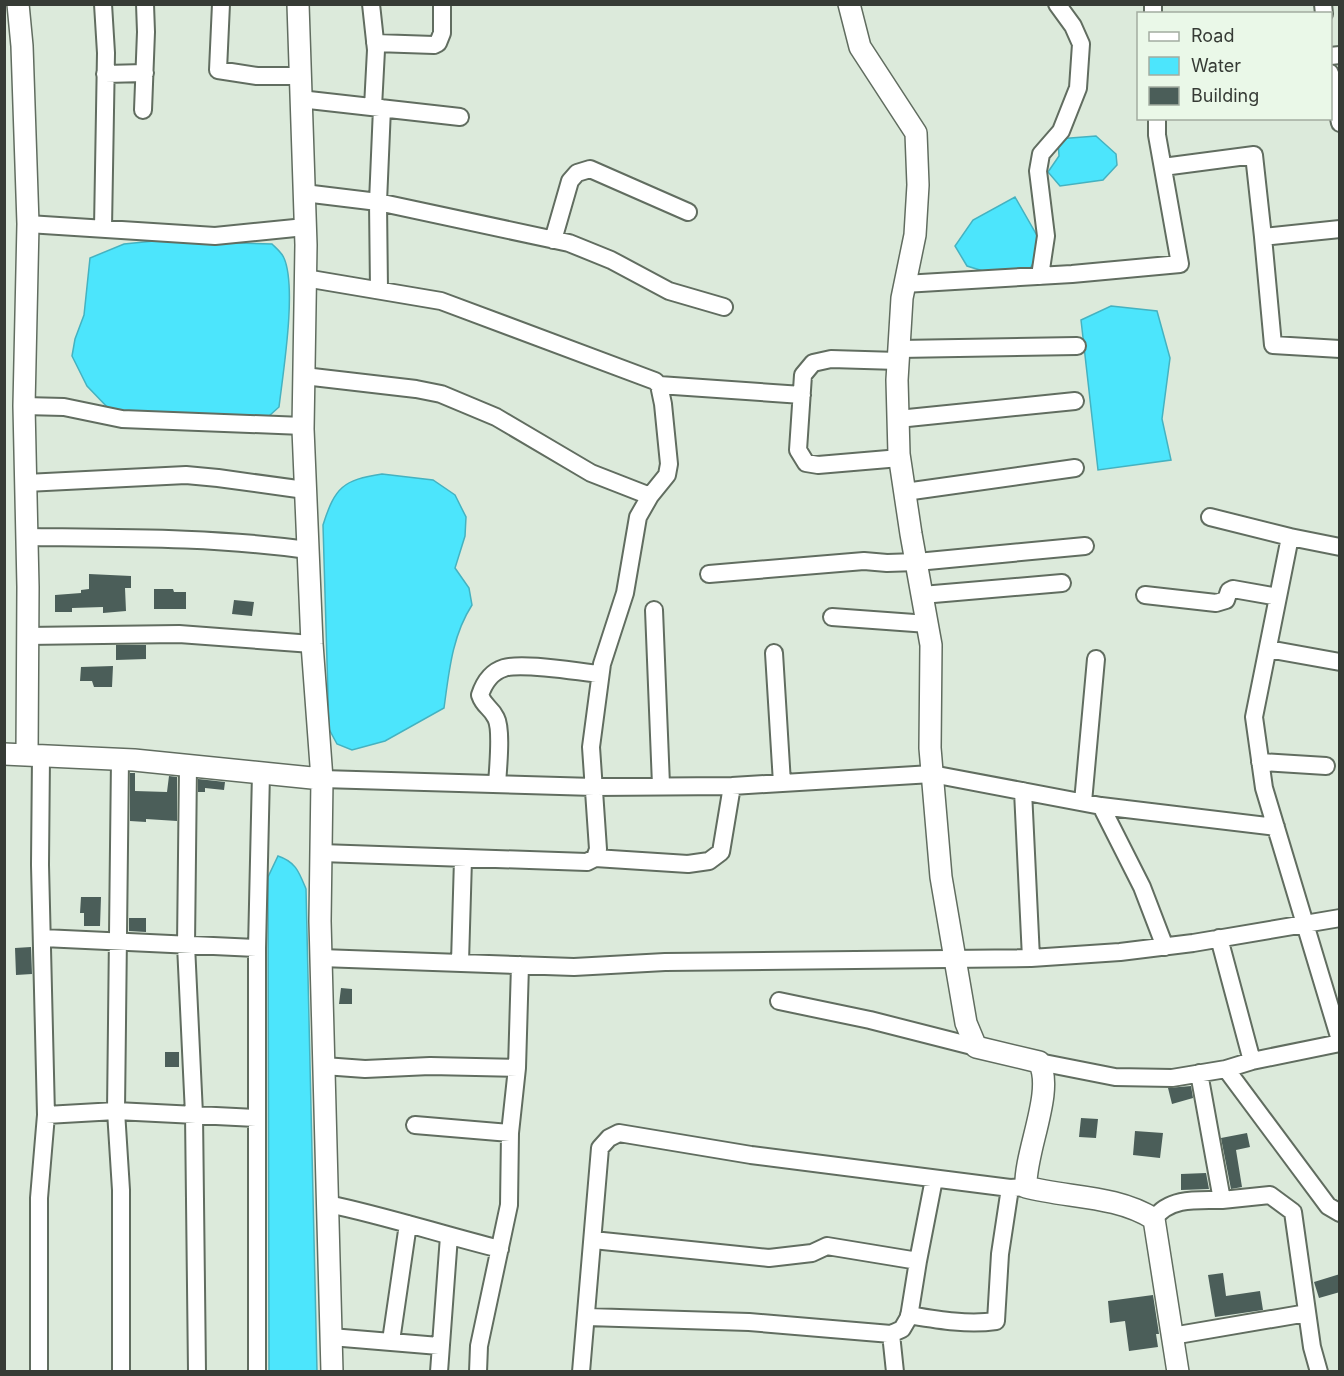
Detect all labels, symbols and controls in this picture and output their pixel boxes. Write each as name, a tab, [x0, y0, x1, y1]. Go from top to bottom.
legend	[1137, 12, 1332, 120]
text: Road	[1191, 25, 1234, 46]
text: Water	[1191, 55, 1241, 76]
text: Building	[1191, 85, 1259, 106]

